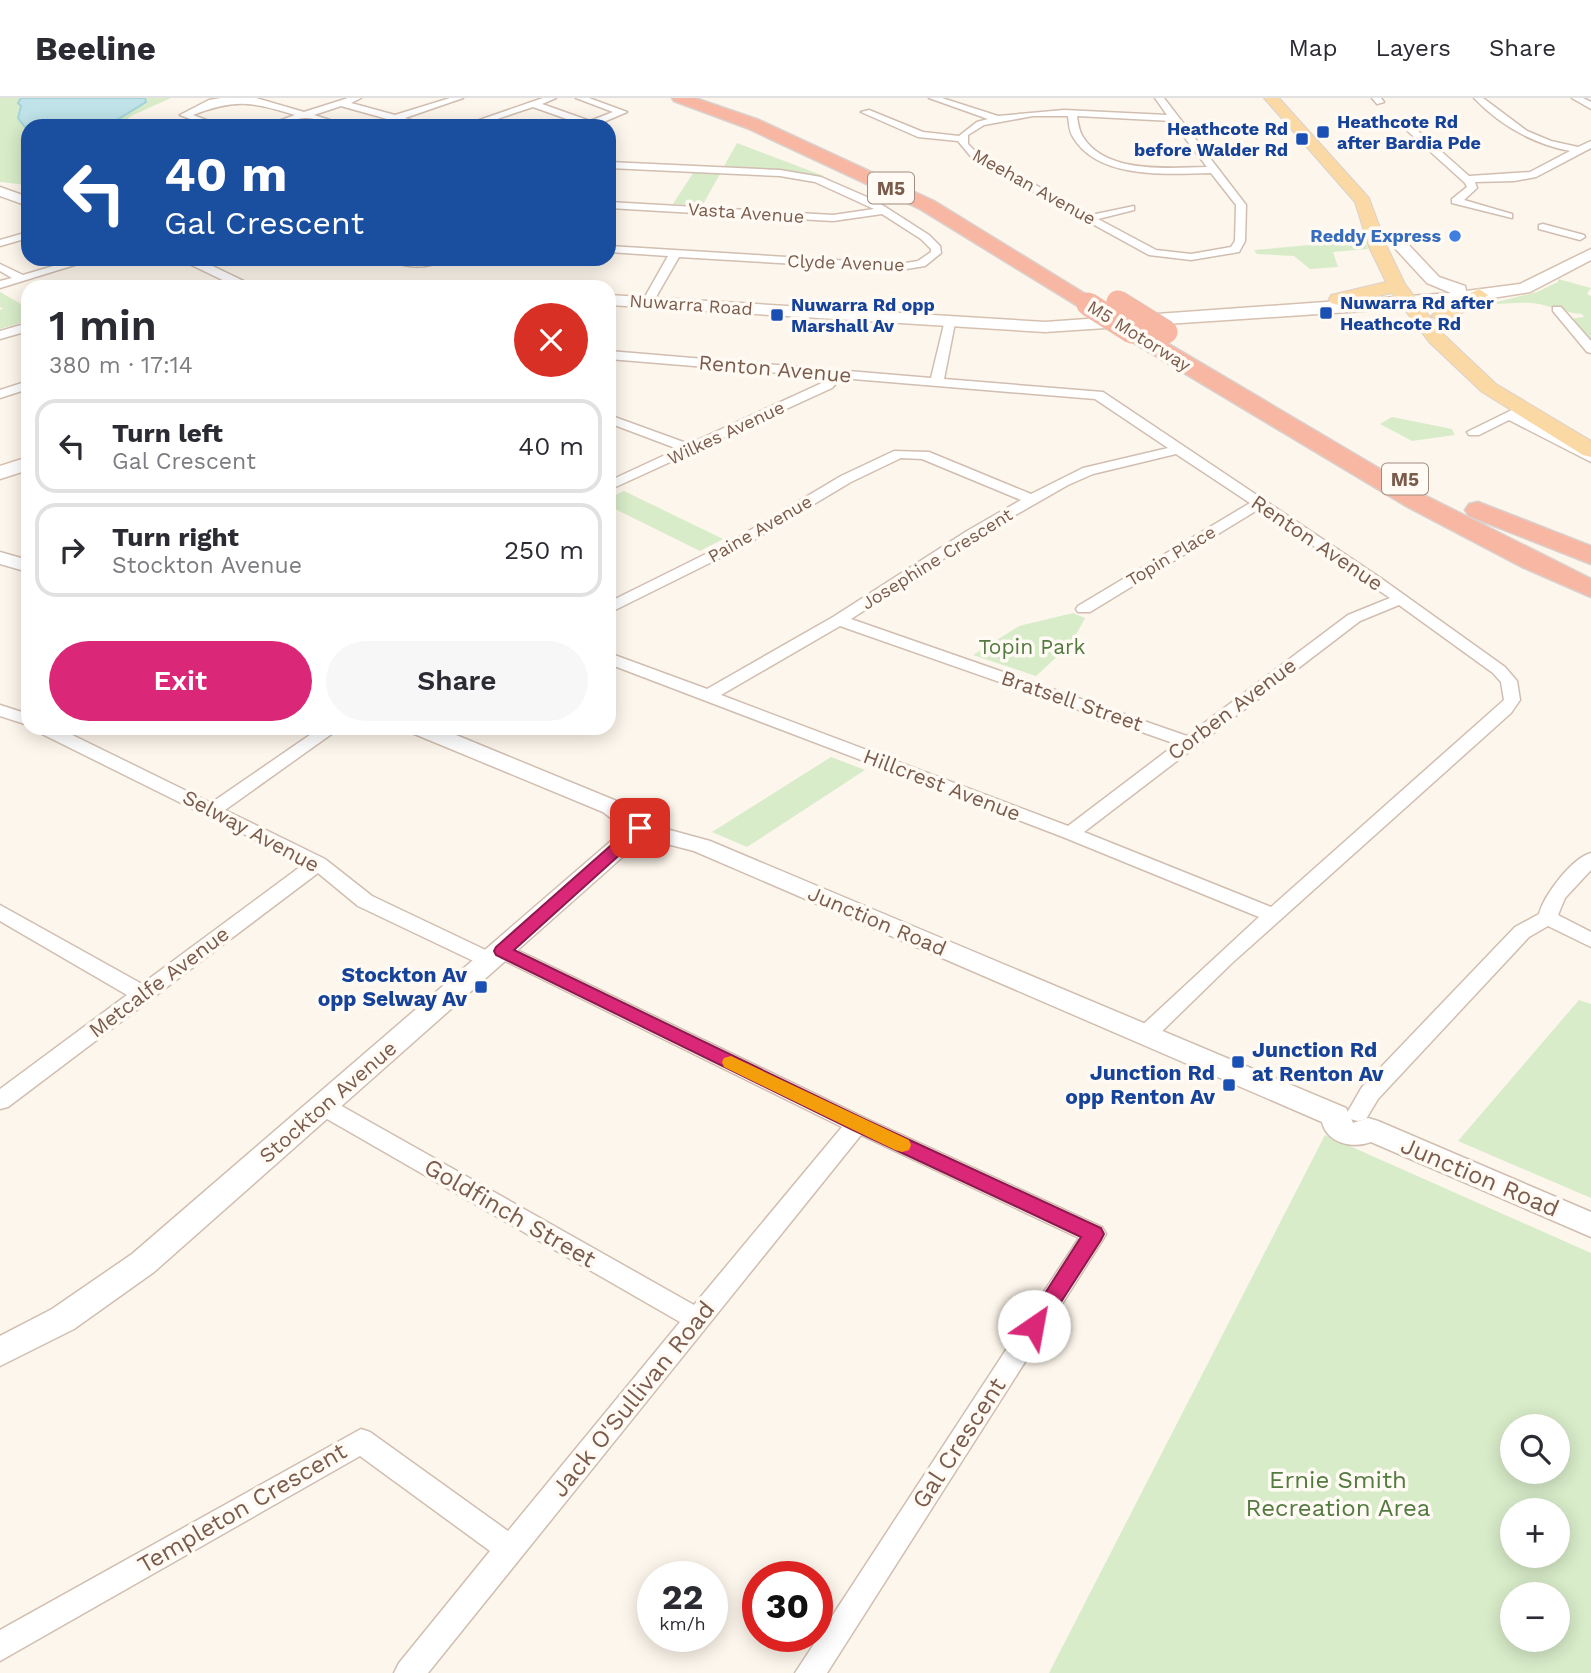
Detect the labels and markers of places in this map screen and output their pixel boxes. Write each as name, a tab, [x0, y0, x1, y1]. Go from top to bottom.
place label: Heathcote Rd after Bardia Pde	[1337, 111, 1481, 153]
place label: Heathcote Rd before Walder Rd	[1134, 118, 1288, 160]
marker: Heathcote Rd after Bardia Pde	[1315, 124, 1331, 140]
marker: Heathcote Rd before Walder Rd	[1294, 131, 1310, 147]
place label: Reddy Express	[1310, 225, 1441, 246]
marker: Reddy Express	[1447, 228, 1463, 244]
place label: Nuwarra Rd after Heathcote Rd	[1340, 292, 1494, 334]
place label: Nuwarra Rd opp Marshall Av	[791, 294, 935, 336]
marker: Nuwarra Rd after Heathcote Rd	[1318, 305, 1334, 321]
marker: Nuwarra Rd opp Marshall Av	[769, 307, 785, 323]
pin	[610, 798, 670, 858]
place label: Stockton Av opp Selway Av	[318, 962, 467, 1011]
marker: Stockton Av opp Selway Av	[473, 979, 489, 995]
place label: Junction Rd at Renton Av	[1252, 1037, 1384, 1086]
marker: Junction Rd at Renton Av	[1230, 1054, 1246, 1070]
place label: Junction Rd opp Renton Av	[1065, 1060, 1215, 1109]
marker: Junction Rd opp Renton Av	[1221, 1077, 1237, 1093]

